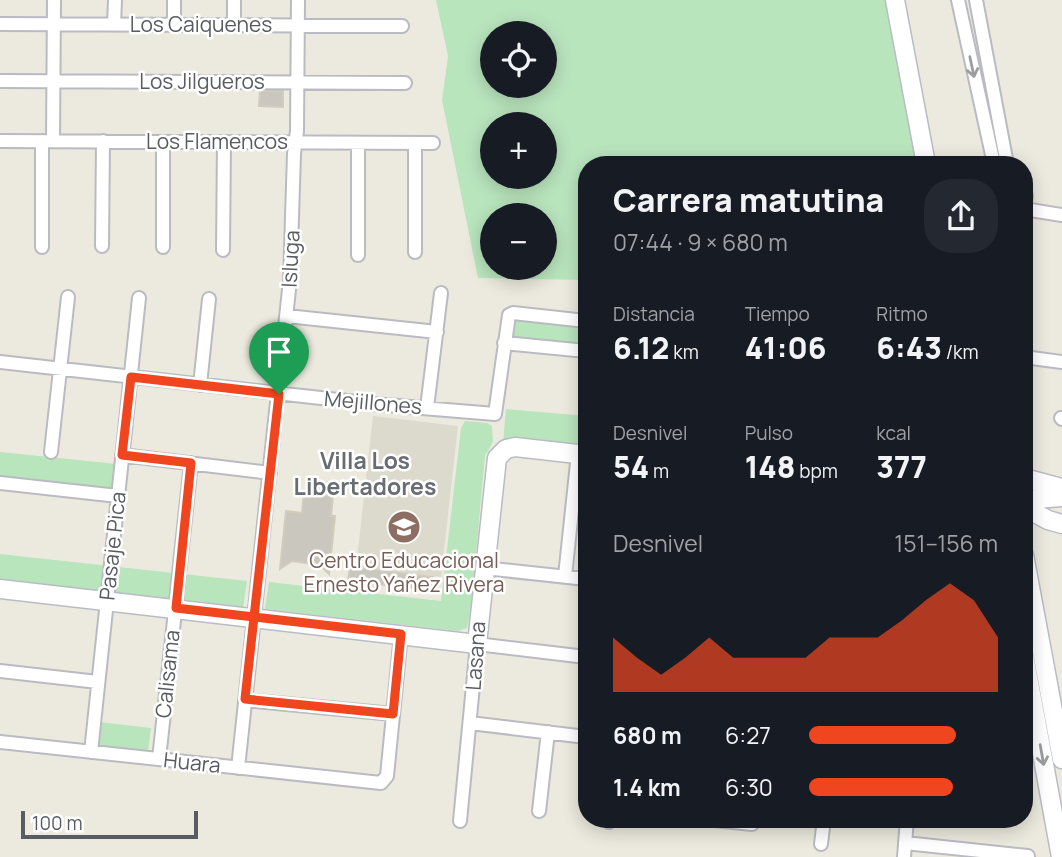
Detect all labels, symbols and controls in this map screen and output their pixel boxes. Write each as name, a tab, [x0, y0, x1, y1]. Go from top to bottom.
street label: Los Caiquenes	[130, 10, 272, 38]
map controls	[480, 21, 557, 280]
button: locate	[480, 21, 557, 98]
one-way arrow	[966, 55, 980, 78]
street label: Los Jilgueros	[139, 67, 265, 95]
button: +	[480, 112, 557, 189]
street label: Los Flamencos	[146, 127, 288, 155]
text: Carrera matutina	[613, 178, 884, 222]
button: share	[924, 179, 998, 253]
button: −	[480, 203, 557, 280]
text: 07:44 · 9 × 680 m	[613, 226, 788, 258]
street label: Isluga	[275, 230, 305, 288]
text: Distancia	[613, 301, 695, 327]
text: Tiempo	[745, 301, 810, 327]
text: Ritmo	[876, 301, 928, 327]
pin	[249, 322, 309, 394]
text: 6.12	[613, 327, 669, 368]
text: 41:06	[745, 327, 826, 368]
text: 6:43	[876, 327, 942, 368]
icon: arrive	[260, 333, 298, 371]
text: km	[669, 339, 699, 365]
text: /km	[942, 339, 979, 365]
street label: Mejillones	[323, 384, 423, 420]
text: Desnivel	[613, 420, 687, 446]
text: Pulso	[745, 420, 793, 446]
text: kcal	[876, 420, 911, 446]
district label: Villa Los Libertadores	[294, 444, 436, 502]
text: 54	[613, 446, 649, 487]
text: 148	[745, 446, 795, 487]
text: 377	[876, 446, 927, 487]
text: m	[649, 458, 669, 484]
text: bpm	[795, 458, 838, 484]
street label: Pasaje Pica	[92, 490, 132, 602]
school or university icon: Centro Educacional Ernesto Yañez Rivera	[385, 508, 423, 546]
text: Desnivel	[613, 527, 703, 559]
text: 151–156 m	[894, 527, 998, 559]
place label: Centro Educacional Ernesto Yañez Rivera	[303, 546, 505, 598]
street label: Lasana	[459, 620, 491, 691]
street label: Calisama	[148, 628, 186, 719]
text: 680 m	[613, 719, 682, 751]
text: 6:27	[725, 719, 771, 751]
one-way arrow	[1036, 743, 1049, 765]
street label: Huara	[162, 745, 222, 779]
text: 1.4 km	[613, 771, 681, 803]
text: 6:30	[725, 771, 773, 803]
scale bar	[21, 808, 198, 840]
text: 100 m	[32, 810, 83, 836]

